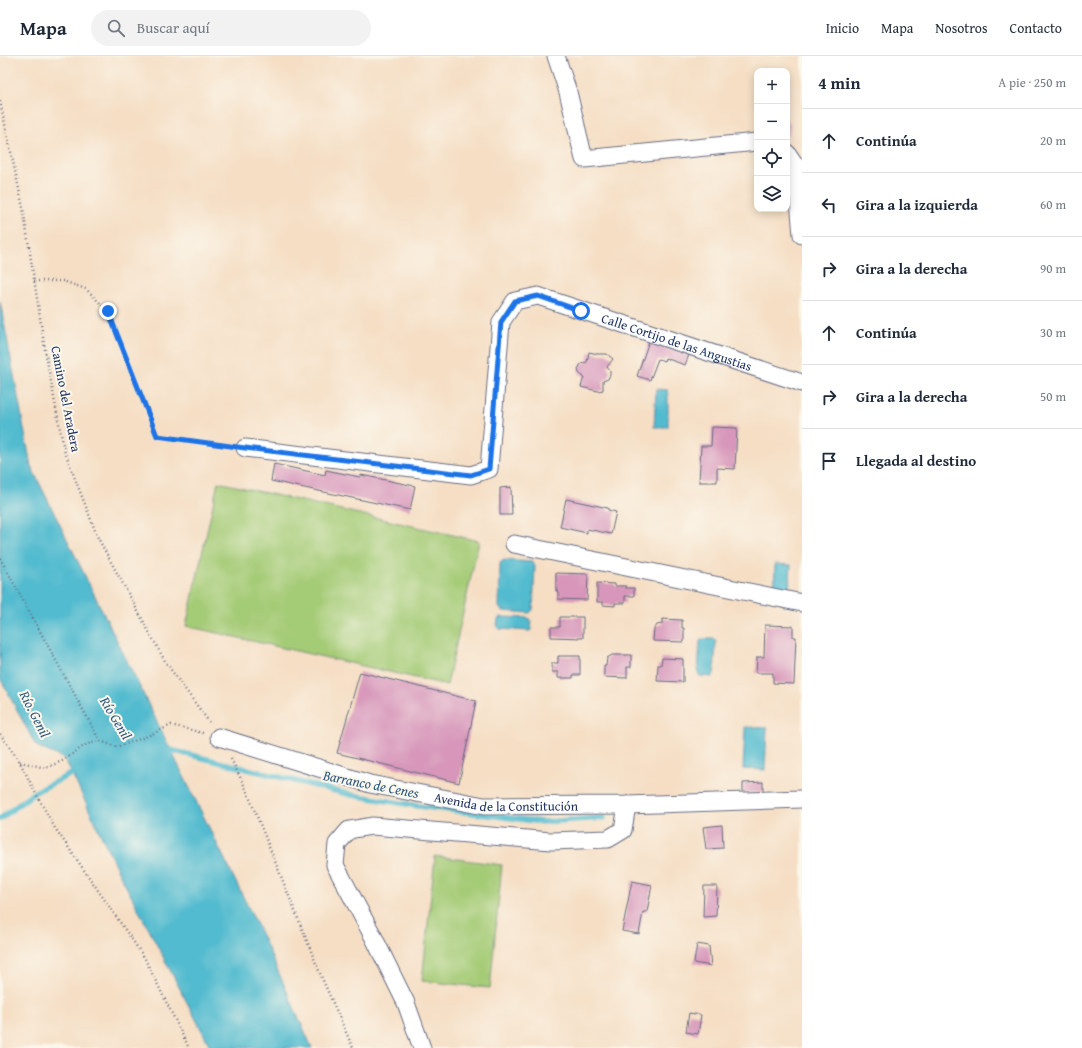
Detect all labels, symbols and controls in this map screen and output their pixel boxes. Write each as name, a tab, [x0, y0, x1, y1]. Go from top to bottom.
search box	[91, 10, 371, 46]
text: Mapa	[20, 14, 67, 42]
icon: search	[105, 17, 127, 39]
text: Buscar aquí	[137, 17, 210, 38]
text: Inicio	[826, 18, 859, 38]
text: Mapa	[881, 18, 913, 38]
text: Nosotros	[935, 18, 988, 38]
text: Contacto	[1010, 18, 1062, 38]
map controls	[754, 68, 790, 212]
button: +	[754, 68, 790, 104]
text: 4 min	[818, 70, 860, 95]
text: A pie · 250 m	[998, 73, 1066, 92]
button: −	[754, 104, 790, 140]
icon: ahead	[818, 130, 840, 152]
text: Continúa	[856, 130, 917, 151]
text: 20 m	[1040, 131, 1066, 150]
button: locate	[754, 140, 790, 176]
button: layers	[754, 176, 790, 212]
icon: left	[818, 194, 840, 216]
text: Gira a la izquierda	[856, 194, 978, 215]
text: 60 m	[1040, 195, 1066, 214]
icon: right	[818, 258, 840, 280]
text: Gira a la derecha	[856, 258, 967, 279]
text: 90 m	[1040, 259, 1066, 278]
route end	[99, 302, 117, 320]
route start	[572, 302, 590, 320]
street label: Calle Cortijo de las Angustias	[599, 308, 754, 375]
icon: ahead	[818, 322, 840, 344]
text: Continúa	[856, 322, 917, 343]
text: 30 m	[1040, 323, 1066, 342]
street label: Camino del Aradera	[46, 344, 86, 454]
icon: right	[818, 386, 840, 408]
text: Gira a la derecha	[856, 386, 967, 407]
text: 50 m	[1040, 387, 1066, 406]
icon: arrive	[818, 450, 840, 472]
text: Llegada al destino	[856, 450, 976, 471]
water label: Río. Genil	[14, 686, 56, 741]
water label: Río Genil	[95, 692, 137, 744]
water label: Barranco de Cenes	[321, 765, 421, 803]
street label: Avenida de la Constitución	[433, 787, 579, 816]

